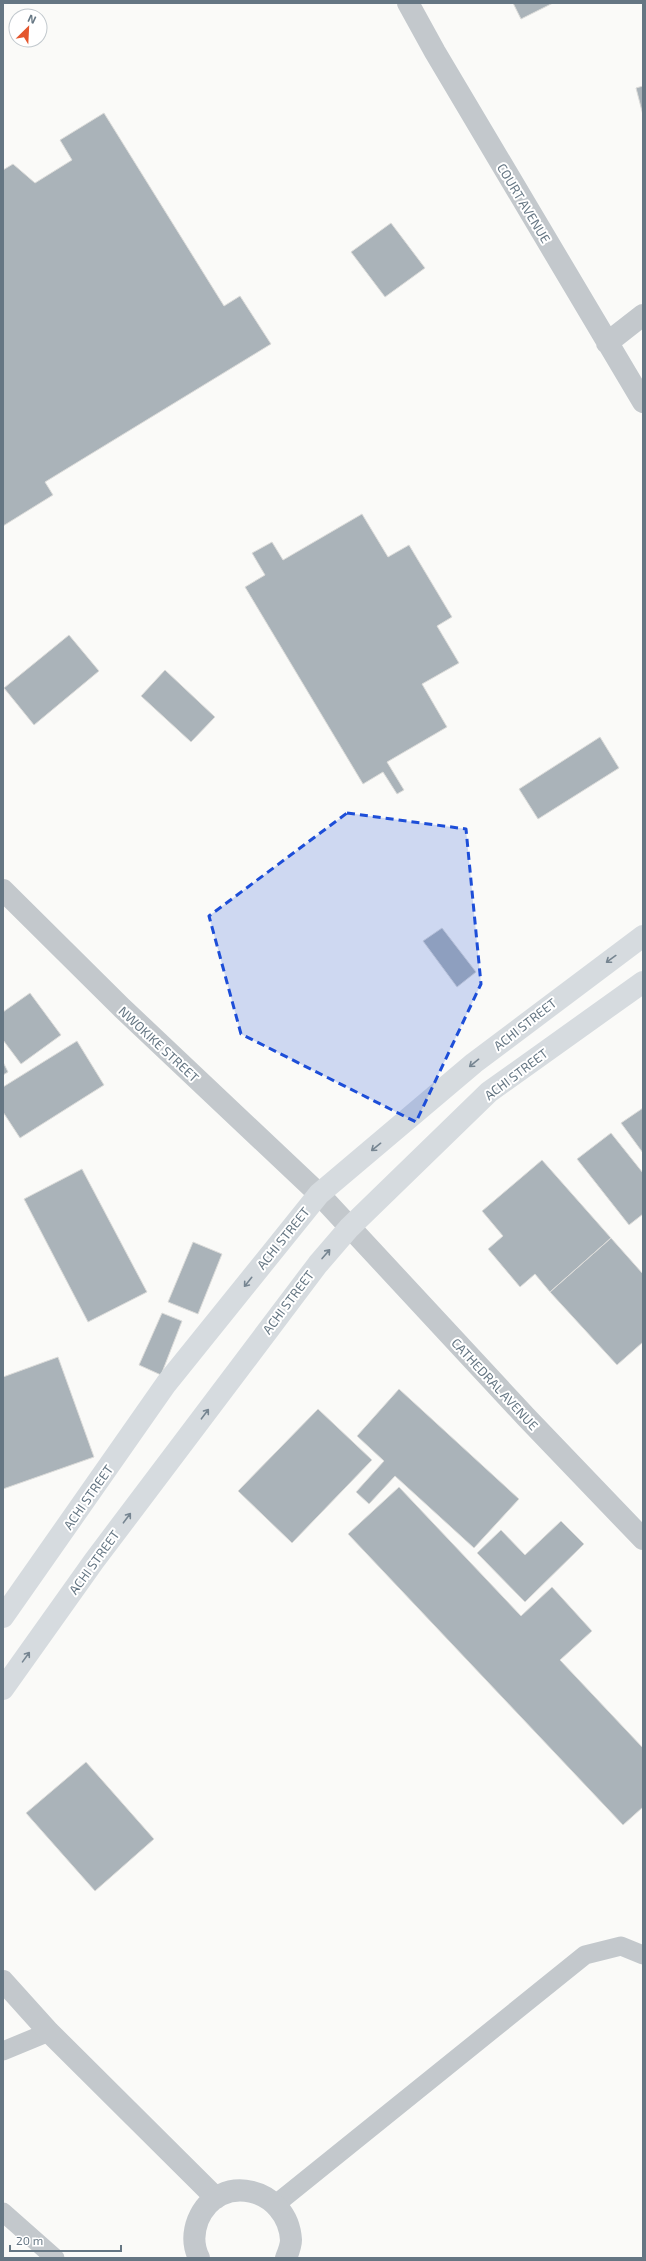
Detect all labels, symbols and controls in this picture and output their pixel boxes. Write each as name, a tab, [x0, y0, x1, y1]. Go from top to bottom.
north arrow	[8, 8, 48, 48]
text: N	[26, 11, 39, 26]
street label: COURT AVENUE	[494, 160, 554, 246]
one-way arrow	[606, 955, 617, 963]
street label: ACHI STREET	[490, 994, 560, 1054]
street label: NWOKIKE STREET	[116, 1003, 203, 1086]
street label: ACHI STREET	[481, 1045, 551, 1103]
one-way arrow	[469, 1058, 480, 1067]
one-way arrow	[370, 1143, 381, 1152]
street label: ACHI STREET	[253, 1203, 313, 1272]
one-way arrow	[321, 1249, 330, 1260]
street label: ACHI STREET	[259, 1267, 317, 1337]
one-way arrow	[244, 1276, 253, 1287]
street label: CATHEDRAL AVENUE	[448, 1335, 542, 1433]
one-way arrow	[201, 1408, 209, 1419]
street label: ACHI STREET	[60, 1461, 116, 1532]
one-way arrow	[122, 1512, 131, 1523]
street label: ACHI STREET	[65, 1526, 123, 1597]
one-way arrow	[22, 1652, 30, 1663]
scale bar	[10, 2227, 121, 2253]
text: 20 m	[16, 2233, 43, 2247]

